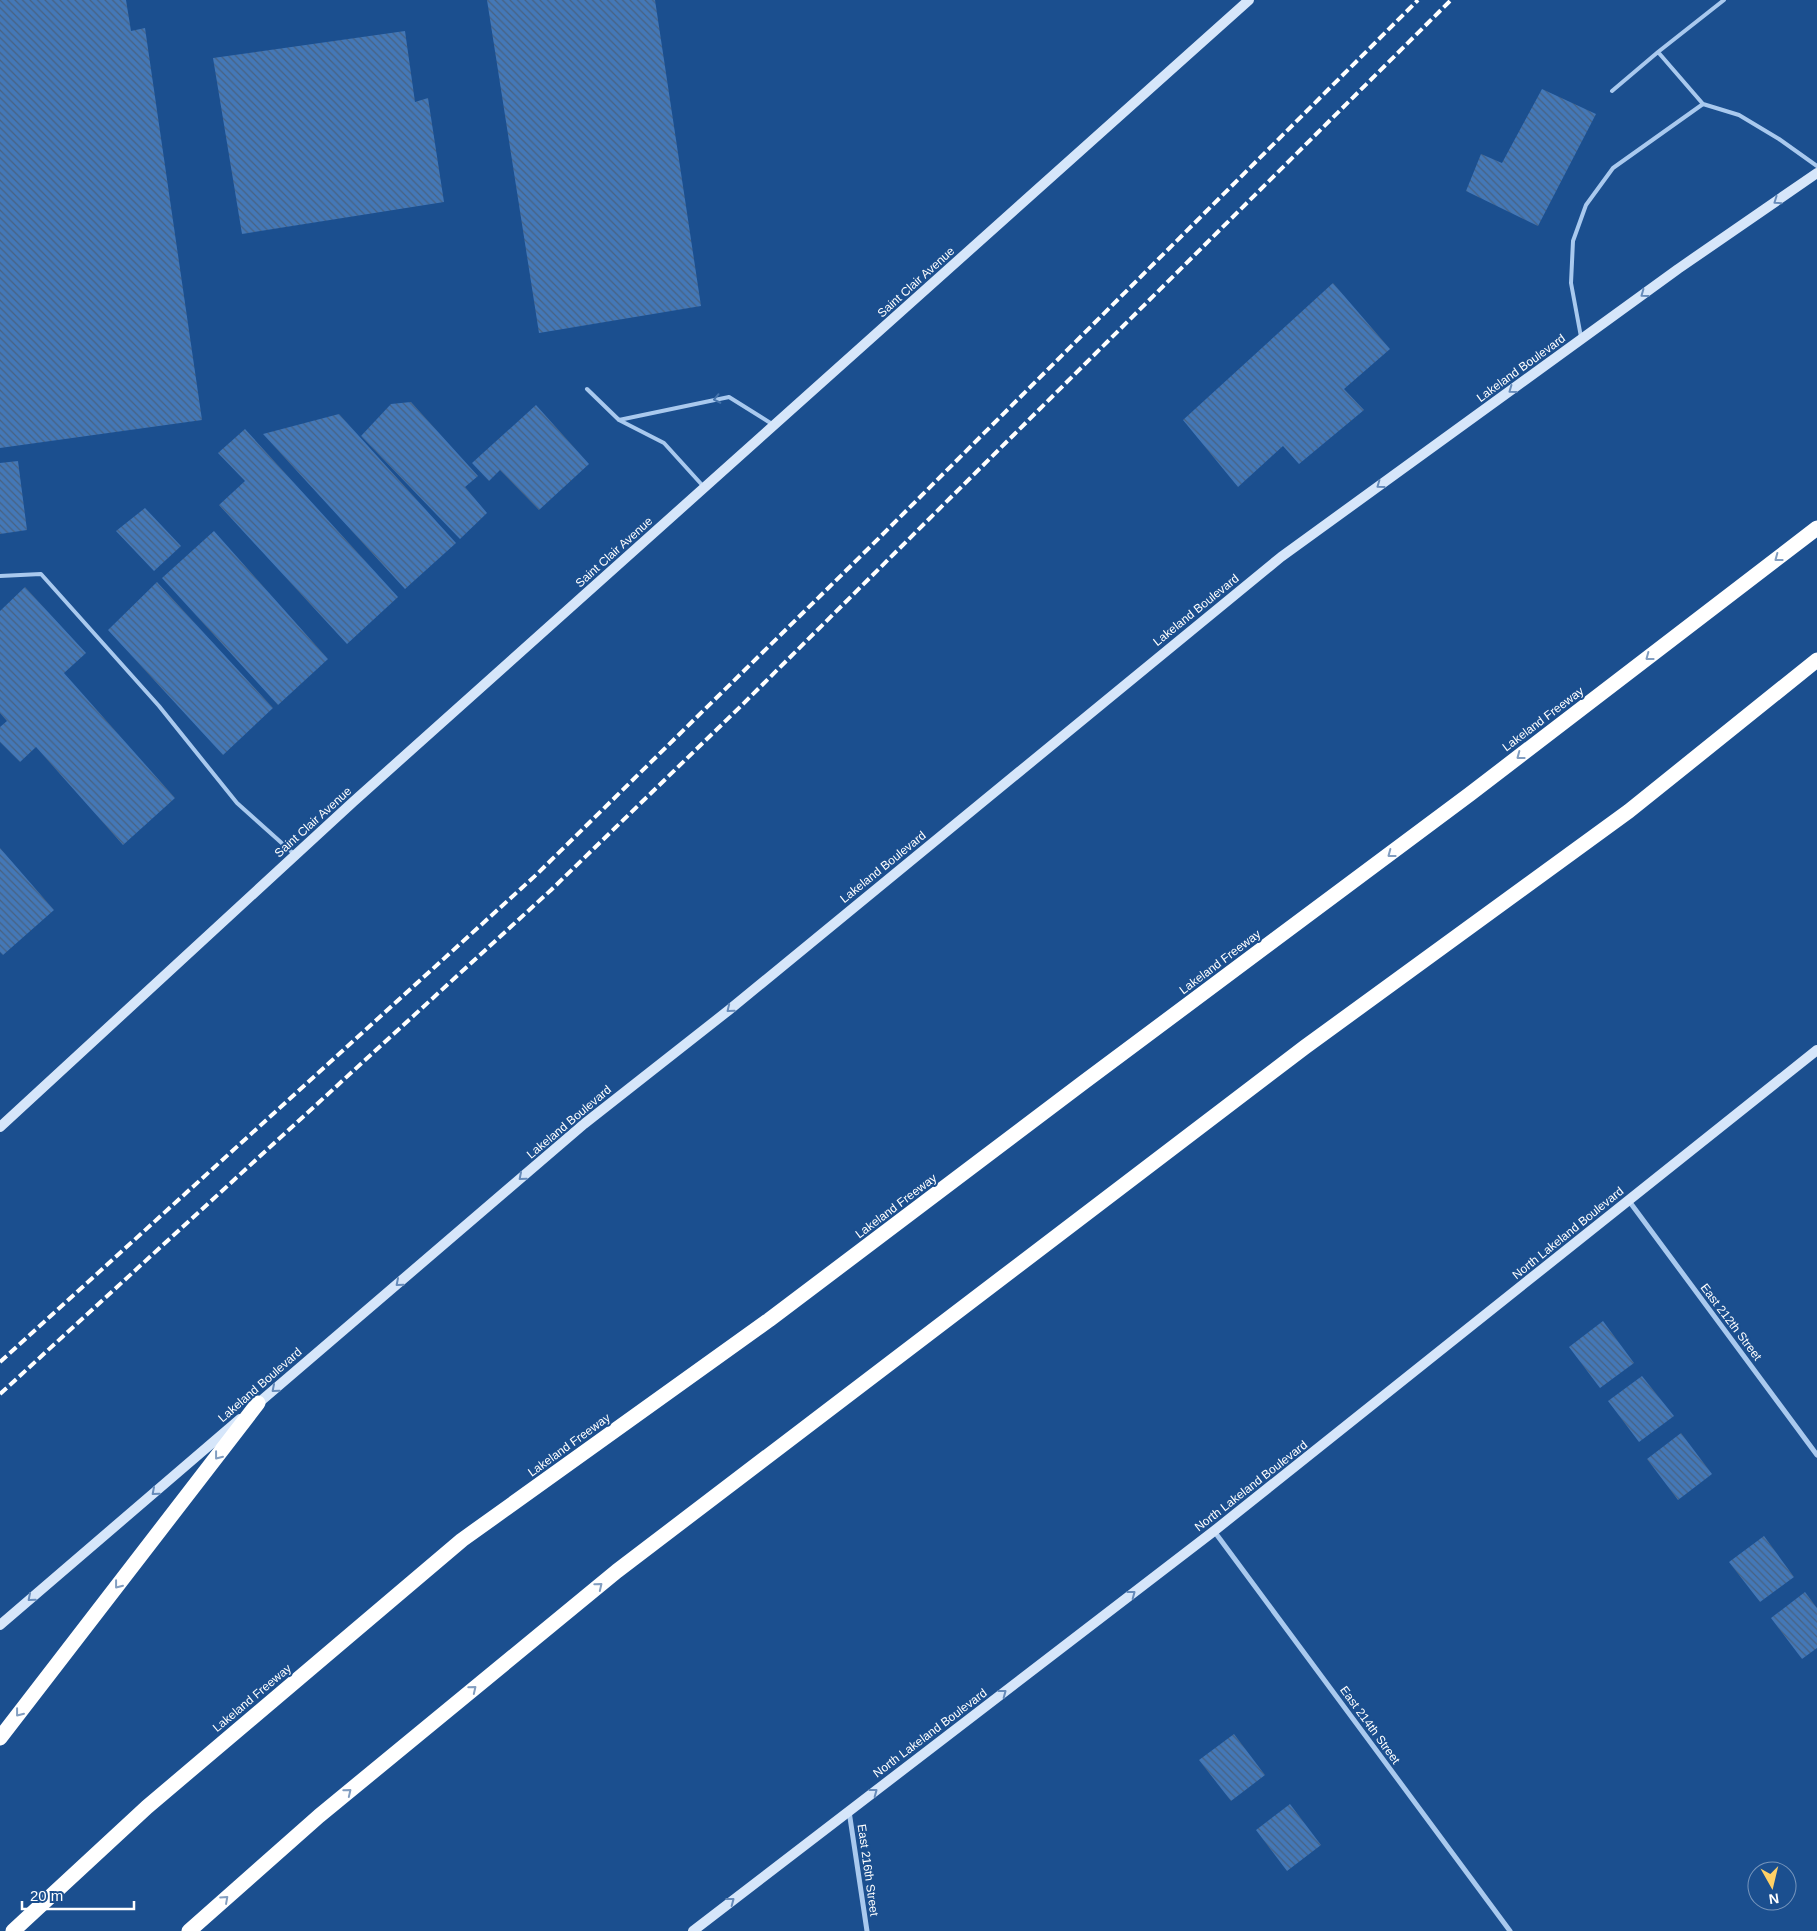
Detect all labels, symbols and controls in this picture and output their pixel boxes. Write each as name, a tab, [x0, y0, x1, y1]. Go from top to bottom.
one-way arrow	[1773, 195, 1783, 204]
street label: Saint Clair Avenue	[875, 244, 958, 320]
one-way arrow	[1641, 289, 1650, 297]
street label: Lakeland Boulevard	[1474, 331, 1568, 405]
one-way arrow	[1508, 384, 1518, 393]
one-way arrow	[712, 393, 721, 404]
one-way arrow	[1377, 479, 1386, 488]
street label: Saint Clair Avenue	[573, 514, 656, 590]
one-way arrow	[1774, 552, 1784, 561]
street label: Lakeland Boulevard	[1150, 571, 1242, 649]
one-way arrow	[1645, 651, 1655, 660]
street label: Lakeland Freeway	[1500, 684, 1586, 754]
one-way arrow	[1516, 750, 1526, 759]
street label: Saint Clair Avenue	[272, 784, 355, 860]
street label: Lakeland Boulevard	[837, 828, 929, 906]
one-way arrow	[1388, 848, 1397, 856]
street label: Lakeland Freeway	[1177, 927, 1263, 997]
one-way arrow	[727, 1003, 736, 1011]
street label: Lakeland Boulevard	[524, 1083, 614, 1161]
street label: Lakeland Freeway	[853, 1171, 939, 1241]
one-way arrow	[519, 1172, 528, 1181]
street label: North Lakeland Boulevard	[1510, 1184, 1626, 1282]
one-way arrow	[395, 1277, 404, 1286]
street label: East 212th Street	[1698, 1281, 1765, 1364]
street label: Lakeland Boulevard	[215, 1345, 305, 1425]
one-way arrow	[272, 1383, 281, 1392]
street label: Lakeland Freeway	[525, 1411, 613, 1479]
street label: North Lakeland Boulevard	[1192, 1438, 1310, 1534]
one-way arrow	[215, 1450, 223, 1459]
one-way arrow	[151, 1486, 160, 1495]
one-way arrow	[116, 1579, 124, 1588]
one-way arrow	[593, 1583, 602, 1591]
one-way arrow	[1126, 1591, 1136, 1600]
one-way arrow	[28, 1592, 37, 1601]
street label: Lakeland Freeway	[210, 1661, 294, 1735]
street label: East 214th Street	[1337, 1683, 1403, 1767]
one-way arrow	[468, 1685, 477, 1694]
street label: North Lakeland Boulevard	[870, 1686, 990, 1780]
one-way arrow	[997, 1690, 1007, 1699]
one-way arrow	[17, 1707, 25, 1716]
one-way arrow	[342, 1789, 351, 1797]
one-way arrow	[868, 1789, 877, 1797]
street label: East 216th Street	[855, 1823, 881, 1918]
north arrow	[1747, 1861, 1797, 1911]
scale bar	[22, 1878, 135, 1910]
text: 20 m	[30, 1887, 63, 1904]
text: N	[1768, 1890, 1780, 1908]
one-way arrow	[220, 1895, 229, 1904]
one-way arrow	[725, 1899, 734, 1907]

